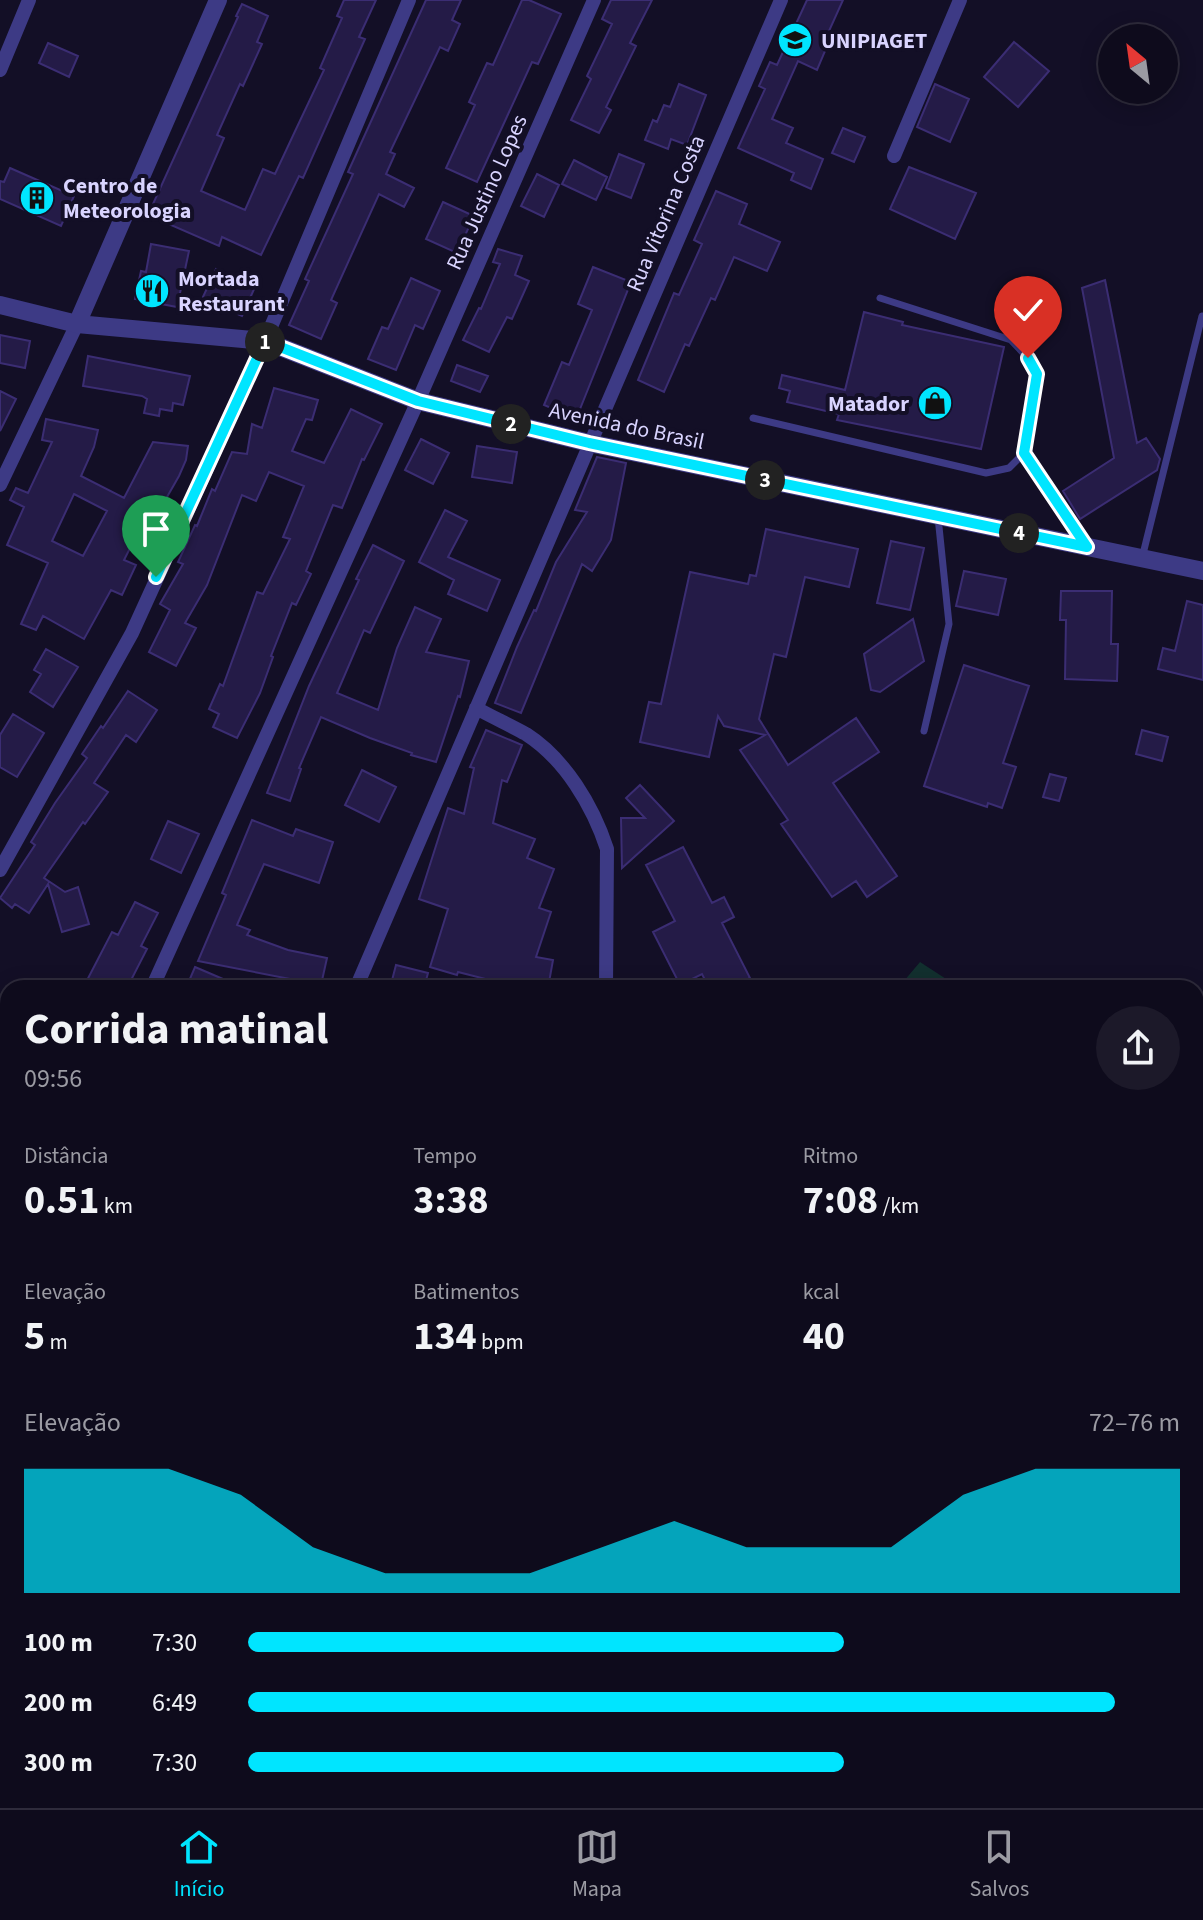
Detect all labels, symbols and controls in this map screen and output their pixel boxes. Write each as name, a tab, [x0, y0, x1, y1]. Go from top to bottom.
school or university icon: UNIPIAGET	[776, 21, 814, 59]
north arrow	[1098, 24, 1178, 104]
map controls	[1098, 24, 1178, 104]
place label: UNIPIAGET	[821, 25, 927, 57]
street label: Rua Justino Lopes	[438, 110, 536, 275]
street label: Rua Vitorina Costa	[618, 130, 713, 297]
place label: Centro de Meteorologia	[63, 170, 191, 227]
building icon: Centro de Meteorologia	[18, 179, 56, 217]
place label: Mortada Restaurant	[178, 263, 285, 320]
restaurant icon: Mortada Restaurant	[133, 272, 171, 310]
pin	[994, 276, 1062, 358]
icon: check	[1006, 288, 1050, 332]
pin: 1	[245, 322, 285, 362]
text: 1	[259, 326, 271, 358]
shop icon: Matador	[916, 384, 954, 422]
place label: Matador	[828, 388, 909, 420]
street label: Avenida do Brasil	[546, 394, 707, 458]
pin: 2	[491, 404, 531, 444]
text: 2	[505, 408, 517, 440]
pin: 3	[745, 460, 785, 500]
text: 3	[759, 464, 771, 496]
pin	[122, 495, 190, 577]
icon: arrive	[134, 507, 178, 551]
pin: 4	[999, 513, 1039, 553]
text: 4	[1013, 517, 1025, 549]
text: Corrida matinal	[24, 998, 328, 1061]
button: share	[1096, 1006, 1180, 1090]
text: 09:56	[24, 1060, 82, 1097]
text: Distância	[24, 1140, 108, 1172]
text: Tempo	[413, 1140, 477, 1172]
text: Ritmo	[803, 1140, 858, 1172]
text: 0.51	[24, 1172, 99, 1229]
text: 3:38	[413, 1172, 489, 1229]
text: 7:08	[803, 1172, 878, 1229]
text: km	[99, 1190, 133, 1222]
text: /km	[878, 1190, 919, 1222]
text: Elevação	[24, 1276, 106, 1308]
text: Batimentos	[413, 1276, 519, 1308]
text: kcal	[803, 1276, 840, 1308]
text: 5	[24, 1308, 45, 1365]
text: 134	[413, 1308, 477, 1365]
text: 40	[803, 1308, 845, 1365]
text: m	[45, 1326, 68, 1358]
text: bpm	[477, 1326, 524, 1358]
text: Elevação	[24, 1404, 121, 1441]
text: 72–76 m	[1089, 1404, 1180, 1441]
text: 100 m	[24, 1624, 93, 1661]
text: 7:30	[152, 1624, 197, 1661]
text: 200 m	[24, 1684, 93, 1721]
text: 6:49	[152, 1684, 197, 1721]
text: 300 m	[24, 1744, 93, 1781]
text: 7:30	[152, 1744, 197, 1781]
tab: Início	[174, 1825, 224, 1905]
tab: Mapa	[572, 1825, 622, 1905]
tab: Salvos	[969, 1825, 1029, 1905]

